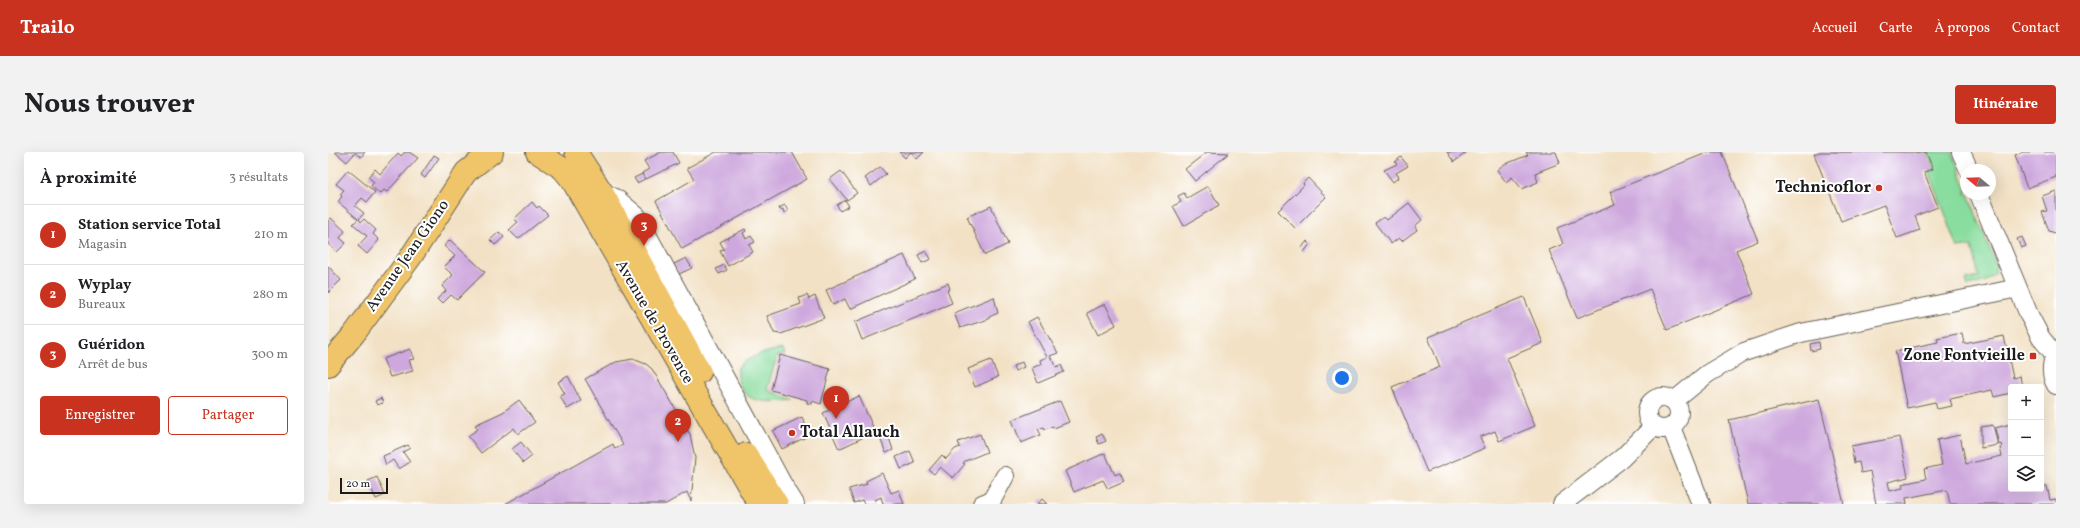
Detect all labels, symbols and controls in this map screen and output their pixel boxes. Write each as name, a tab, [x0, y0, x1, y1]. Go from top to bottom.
text: Trailo	[20, 15, 75, 41]
text: Accueil	[1812, 19, 1857, 38]
text: Carte	[1879, 19, 1913, 38]
text: À propos	[1935, 19, 1990, 38]
text: Contact	[2012, 19, 2060, 38]
text: Nous trouver	[24, 85, 195, 124]
button: Itinéraire	[1955, 85, 2056, 124]
north arrow	[1960, 164, 1996, 200]
text: À proximité	[40, 167, 137, 190]
text: 3 résultats	[229, 169, 288, 187]
place label: Technicoflor	[1775, 177, 1871, 199]
marker: Technicoflor	[1874, 183, 1884, 193]
street label: Avenue Jean Giono	[361, 196, 455, 316]
pin: 3	[631, 213, 657, 246]
text: Station service Total	[78, 215, 221, 236]
text: 1	[50, 226, 56, 244]
text: 210 m	[254, 226, 288, 244]
text: Magasin	[78, 236, 127, 254]
street label: Avenue de Provence	[610, 256, 698, 388]
text: Wyplay	[78, 275, 131, 296]
text: 2	[50, 286, 56, 304]
text: 280 m	[252, 286, 288, 304]
text: Bureaux	[78, 296, 126, 314]
text: Guéridon	[78, 335, 145, 356]
place label: Zone Fontvieille	[1903, 345, 2025, 367]
text: 3	[50, 346, 56, 364]
text: 300 m	[252, 346, 288, 364]
marker: Zone Fontvieille	[2028, 351, 2038, 361]
text: Arrêt de bus	[78, 356, 147, 374]
your location	[1332, 368, 1352, 388]
map controls	[2008, 384, 2044, 492]
button: +	[2008, 384, 2044, 420]
pin: 1	[823, 386, 849, 419]
button: Enregistrer	[40, 396, 160, 435]
button: Partager	[168, 396, 288, 435]
pin: 2	[665, 409, 691, 442]
button: −	[2008, 420, 2044, 456]
place label: Total Allauch	[800, 422, 900, 444]
marker: Total Allauch	[787, 428, 797, 438]
button: layers	[2008, 456, 2044, 492]
scale bar	[340, 476, 388, 495]
text: 20 m	[346, 477, 370, 492]

